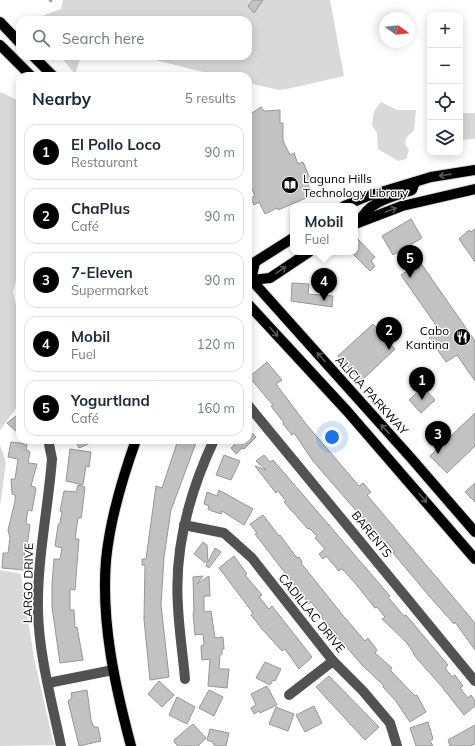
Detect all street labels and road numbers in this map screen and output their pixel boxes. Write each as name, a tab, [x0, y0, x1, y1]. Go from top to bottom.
street label: ALICIA PARKWAY	[333, 352, 412, 438]
street label: BARENTS	[349, 508, 395, 560]
street label: LARGO DRIVE	[20, 543, 36, 623]
street label: CADILLAC DRIVE	[275, 570, 349, 656]

